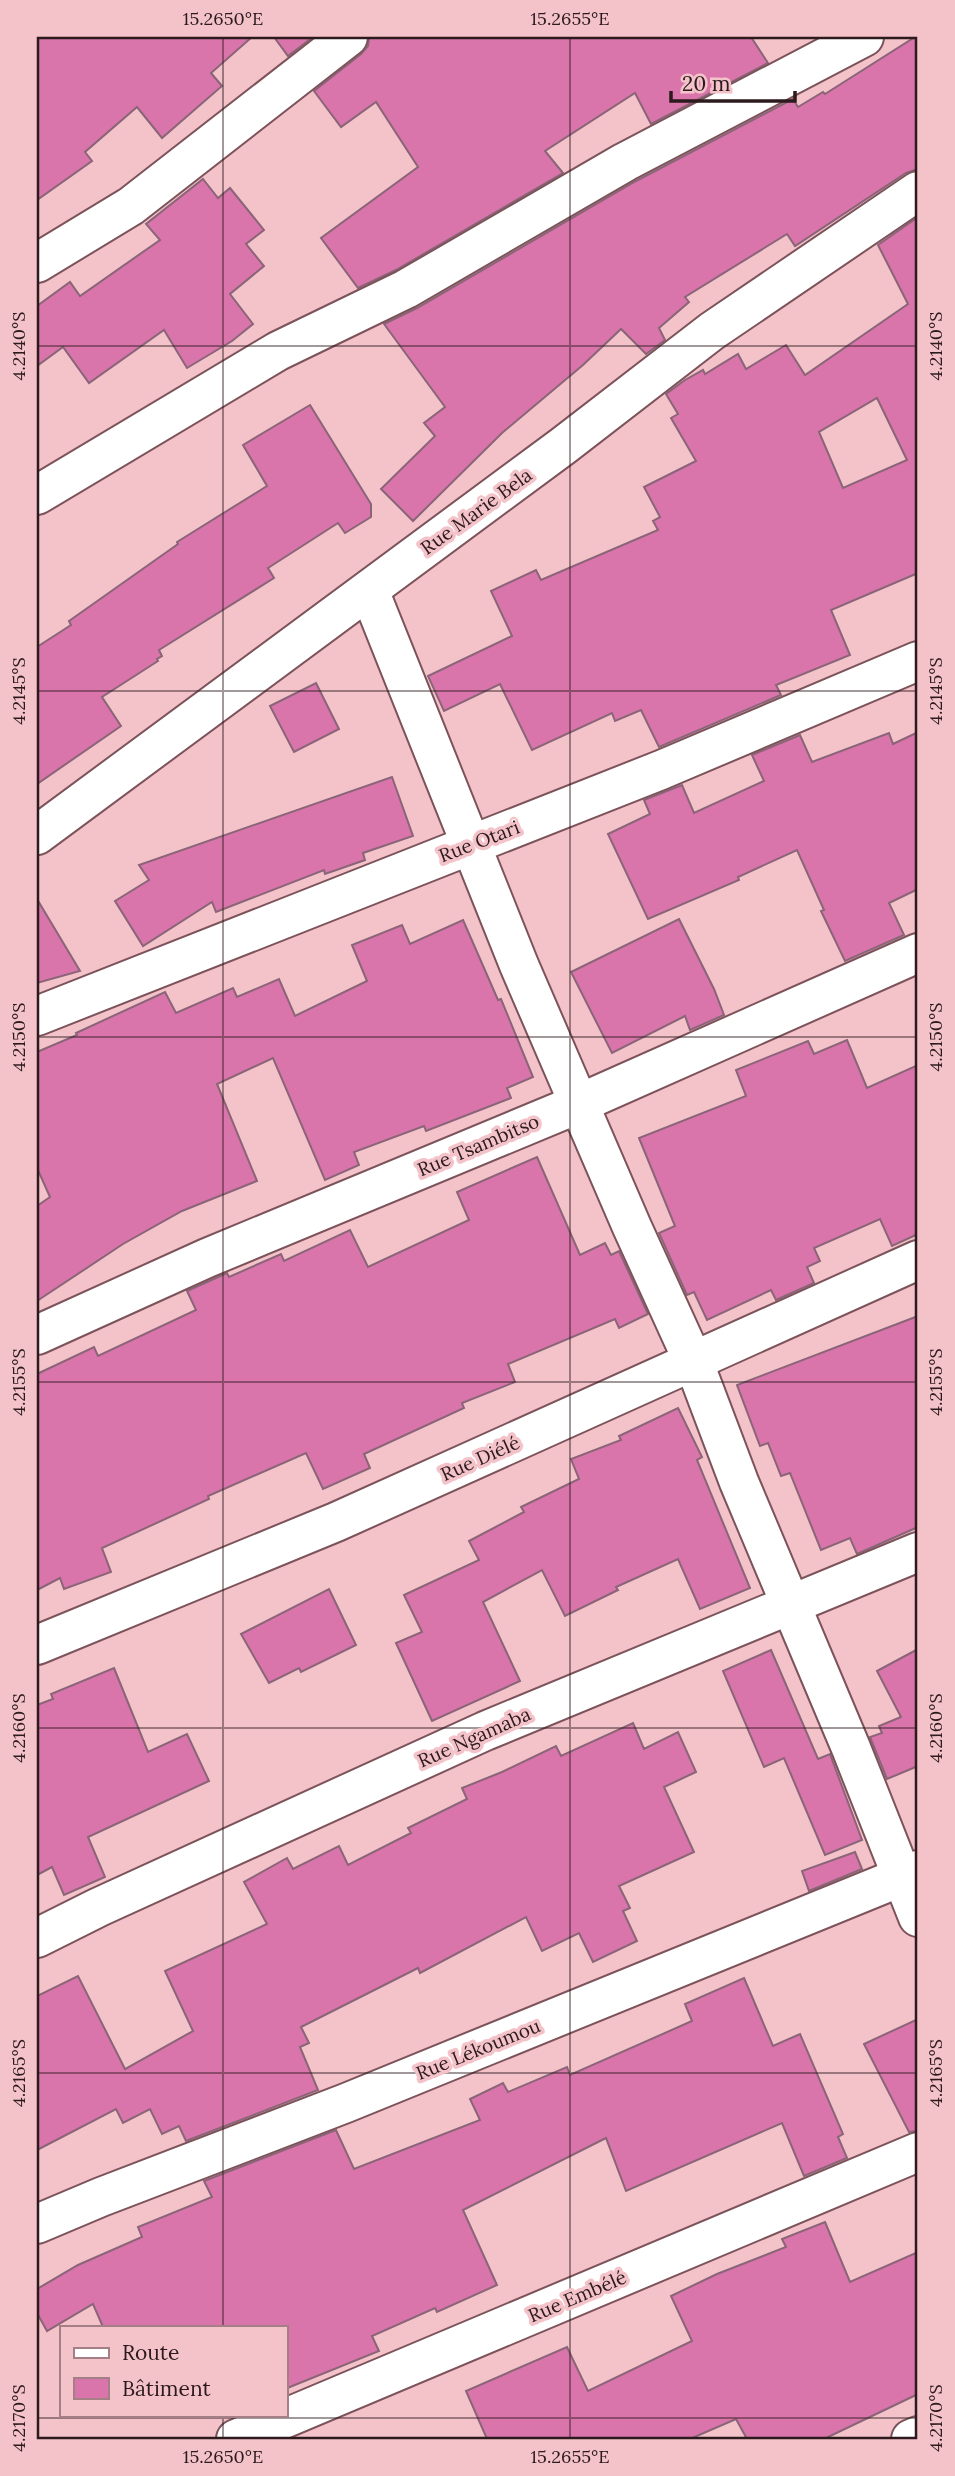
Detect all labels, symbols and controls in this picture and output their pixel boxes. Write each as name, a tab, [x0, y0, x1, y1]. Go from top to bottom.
text: 15.2650°E	[183, 7, 263, 30]
text: 15.2655°E	[531, 7, 609, 30]
scale bar	[671, 60, 796, 104]
text: 20 m	[682, 70, 731, 97]
text: 4.2140°S	[7, 312, 30, 380]
text: 4.2140°S	[924, 312, 947, 380]
street label: Rue Marie Bela	[416, 462, 537, 559]
text: 4.2145°S	[7, 657, 30, 725]
text: 4.2145°S	[924, 657, 947, 725]
street label: Rue Otari	[435, 815, 523, 867]
text: 4.2150°S	[7, 1003, 30, 1071]
text: 4.2150°S	[924, 1003, 947, 1071]
street label: Rue Tsambitso	[414, 1109, 542, 1181]
text: 4.2155°S	[7, 1348, 30, 1416]
text: 4.2155°S	[924, 1348, 947, 1416]
street label: Rue Diélé	[437, 1430, 523, 1486]
text: 4.2160°S	[7, 1693, 30, 1763]
text: 4.2160°S	[924, 1693, 947, 1763]
street label: Rue Ngamaba	[414, 1701, 534, 1773]
street label: Rue Lékoumou	[412, 2013, 544, 2085]
text: 4.2165°S	[7, 2039, 30, 2107]
text: 4.2165°S	[924, 2039, 947, 2107]
street label: Rue Embélé	[524, 2265, 630, 2327]
legend	[60, 2326, 287, 2416]
text: Route	[122, 2339, 179, 2366]
text: Bâtiment	[122, 2375, 211, 2402]
text: 4.2170°S	[7, 2384, 30, 2452]
text: 4.2170°S	[924, 2384, 947, 2452]
text: 15.2650°E	[183, 2445, 263, 2468]
text: 15.2655°E	[531, 2445, 609, 2468]

